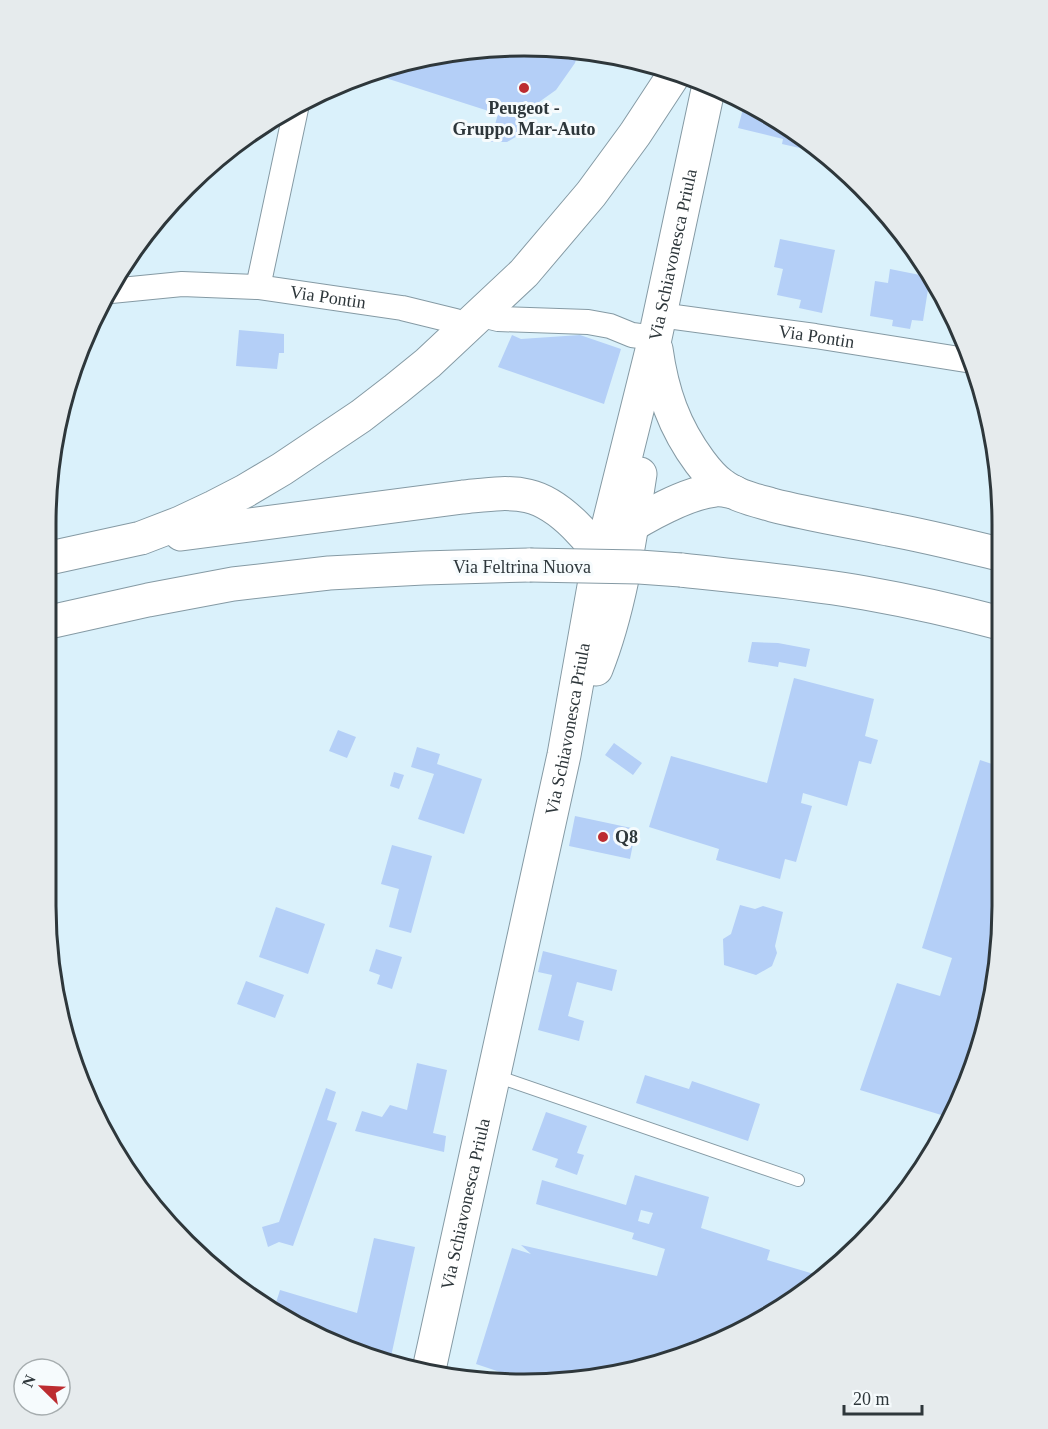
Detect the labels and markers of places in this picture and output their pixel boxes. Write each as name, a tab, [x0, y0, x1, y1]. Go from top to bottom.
marker: Peugeot - Gruppo Mar-Auto	[517, 81, 531, 95]
place label: Peugeot - Gruppo Mar-Auto	[453, 98, 595, 139]
place label: Q8	[615, 827, 638, 847]
marker: Q8	[596, 830, 610, 844]

